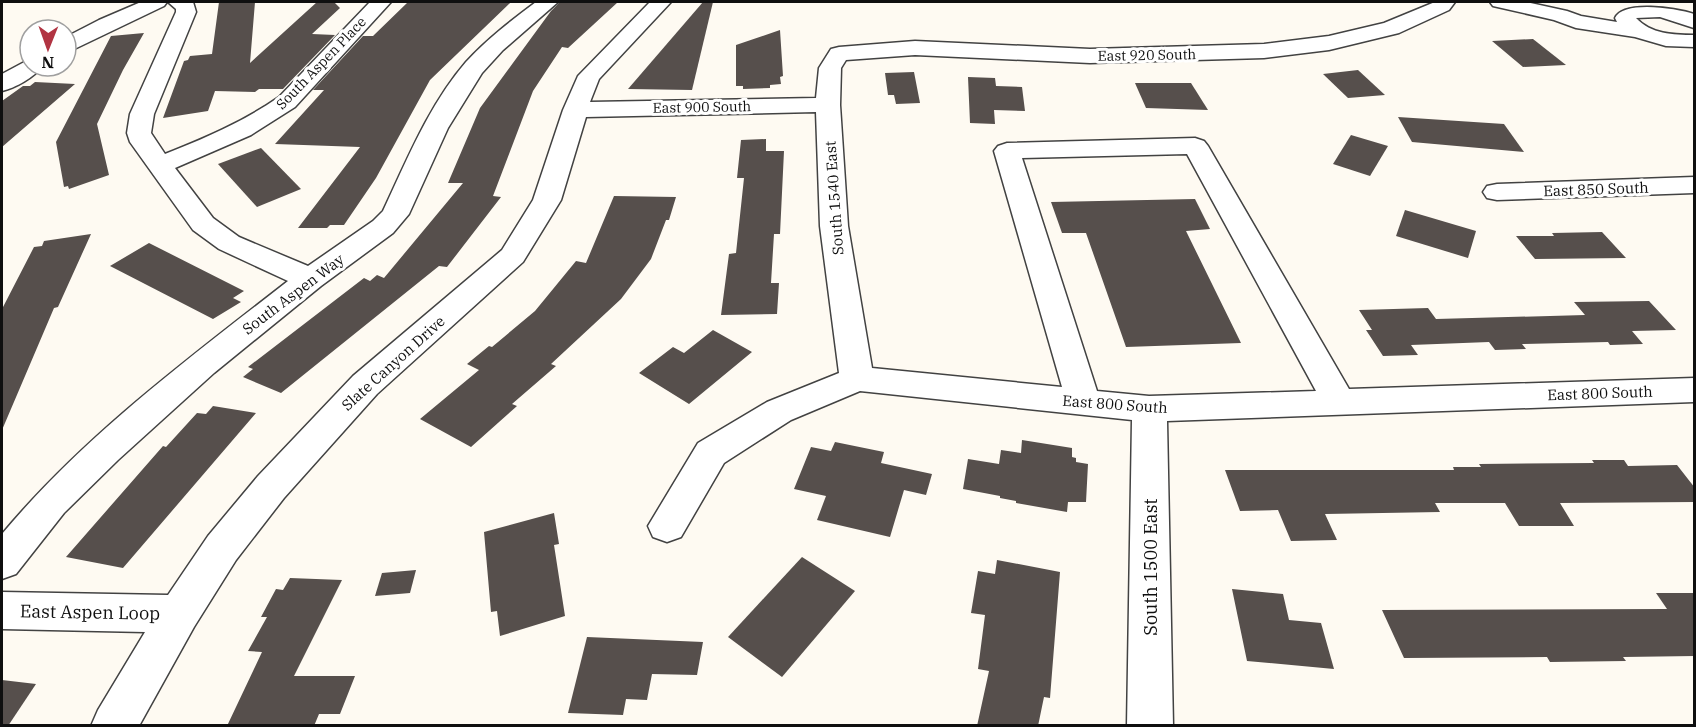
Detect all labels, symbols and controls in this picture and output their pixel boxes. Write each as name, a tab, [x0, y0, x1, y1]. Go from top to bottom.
street label: South Aspen Place	[272, 13, 370, 113]
north arrow	[18, 18, 78, 78]
street label: East 920 South	[1098, 45, 1197, 65]
text: N	[41, 53, 54, 73]
street label: East 900 South	[653, 97, 752, 117]
street label: South 1540 East	[821, 140, 847, 256]
street label: East 850 South	[1543, 178, 1649, 200]
street label: South Aspen Way	[238, 250, 348, 338]
street label: Slate Canyon Drive	[337, 312, 449, 414]
street label: East 800 South	[1547, 382, 1653, 404]
street label: East 800 South	[1062, 391, 1168, 417]
street label: South 1500 East	[1139, 498, 1162, 636]
street label: East Aspen Loop	[20, 599, 160, 625]

